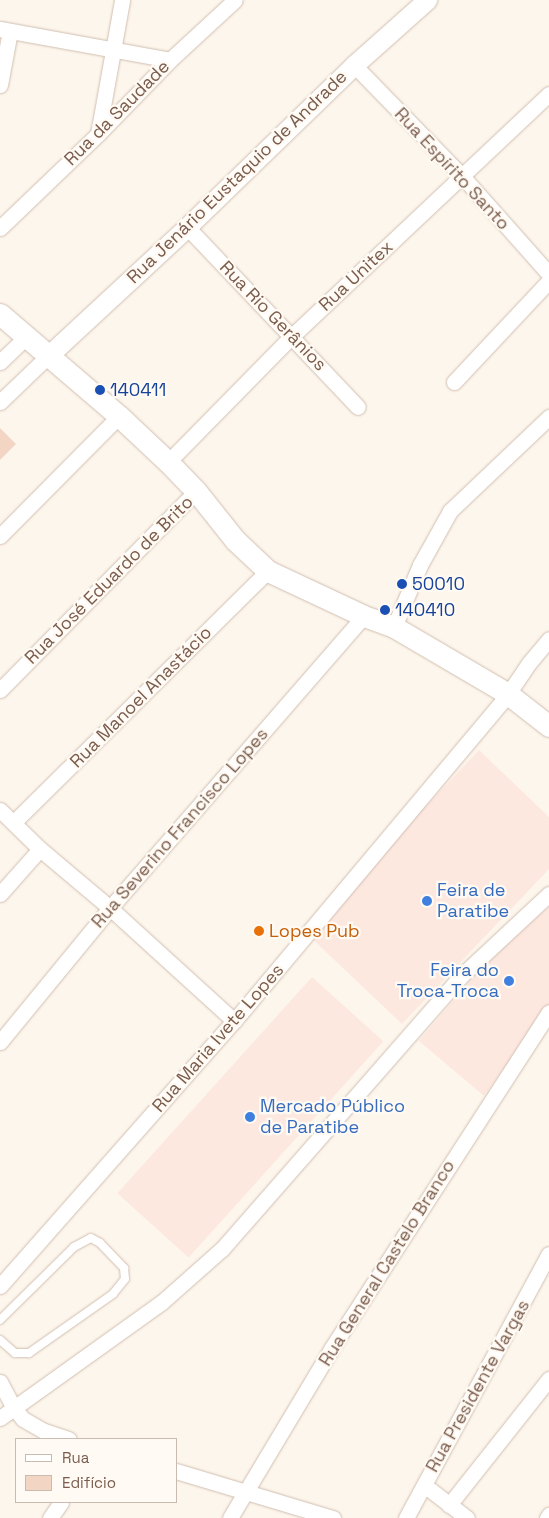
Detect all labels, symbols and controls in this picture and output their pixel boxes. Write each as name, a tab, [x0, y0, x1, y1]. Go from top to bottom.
street label: Rua da Saudade	[60, 56, 174, 170]
street label: Rua Jenário Eustaquio de Andrade	[122, 66, 352, 288]
street label: Rua Espírito Santo	[390, 103, 514, 235]
street label: Rua Unitex	[314, 236, 398, 316]
street label: Rua Rio Gerânios	[215, 257, 331, 375]
place label: 140411	[110, 379, 166, 401]
marker: 140411	[94, 384, 106, 396]
street label: Rua José Eduardo de Brito	[20, 491, 198, 669]
place label: 50010	[412, 573, 465, 595]
marker: 50010	[396, 578, 408, 590]
place label: 140410	[395, 599, 455, 621]
marker: 140410	[379, 604, 391, 616]
street label: Rua Manoel Anastácio	[66, 622, 216, 772]
street label: Rua Severino Francisco Lopes	[87, 724, 273, 932]
place label: Feira de Paratibe	[437, 880, 509, 922]
marker: Feira de Paratibe	[421, 895, 433, 907]
place label: Lopes Pub	[269, 920, 360, 942]
marker: Lopes Pub	[253, 925, 265, 937]
street label: Rua Maria Ivete Lopes	[148, 959, 288, 1117]
place label: Feira do Troca-Troca	[397, 960, 499, 1002]
marker: Feira do Troca-Troca	[503, 975, 515, 987]
place label: Mercado Público de Paratibe	[260, 1096, 405, 1138]
marker: Mercado Público de Paratibe	[244, 1111, 256, 1123]
street label: Rua General Castelo Branco	[315, 1156, 459, 1370]
street label: Rua Presidente Vargas	[422, 1296, 534, 1476]
legend	[15, 1438, 178, 1503]
text: Rua	[62, 1448, 89, 1467]
text: Edifício	[62, 1473, 116, 1492]

